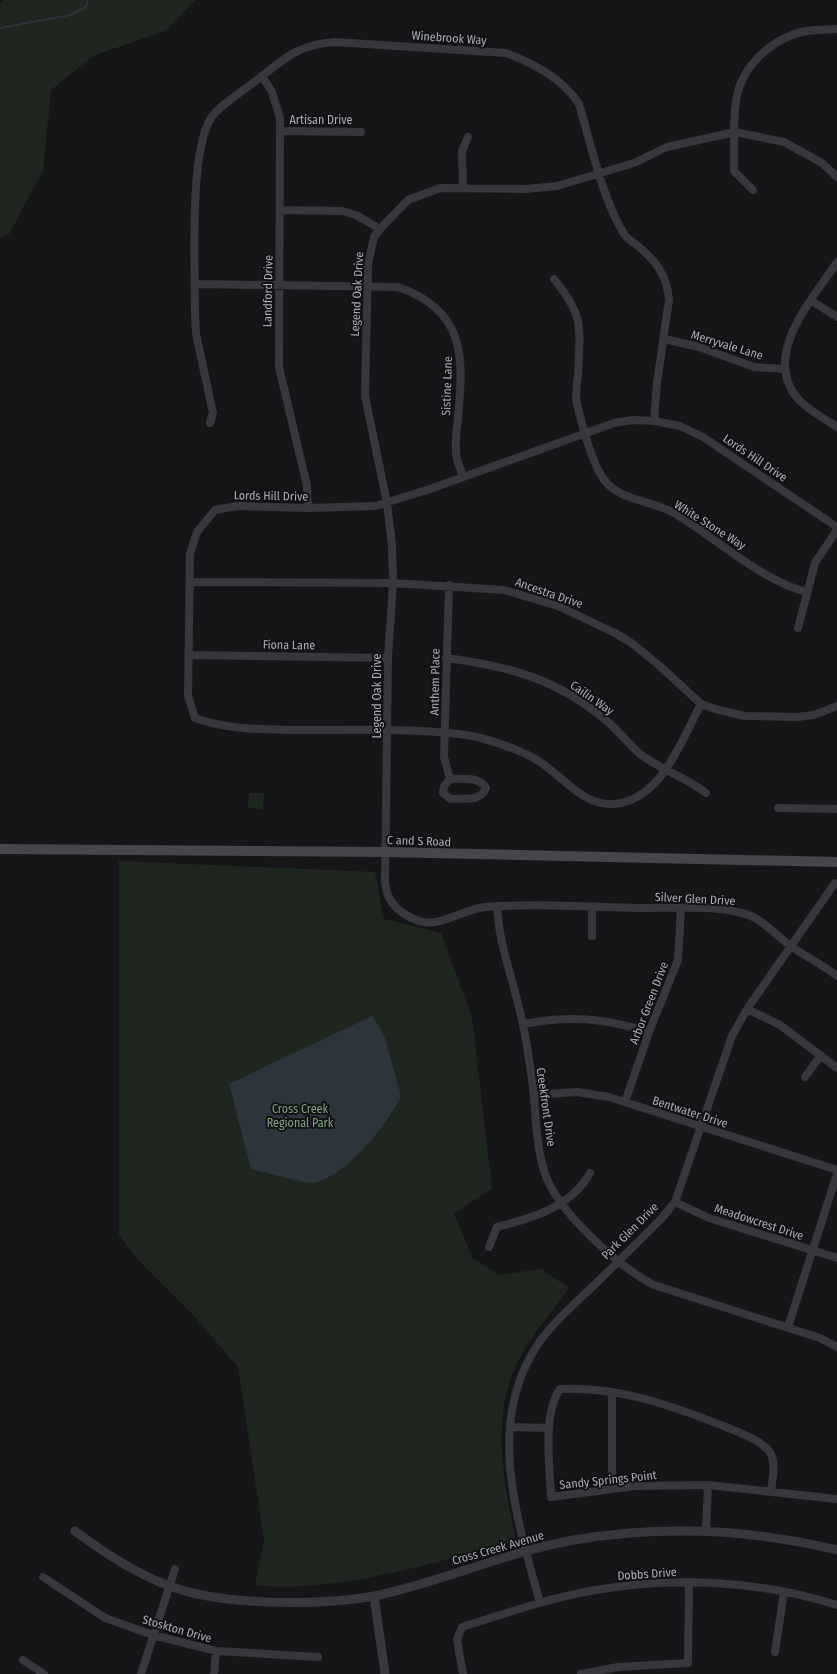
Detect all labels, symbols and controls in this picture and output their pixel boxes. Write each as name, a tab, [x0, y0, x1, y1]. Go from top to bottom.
street label: Winebrook Way	[411, 28, 488, 48]
street label: Artisan Drive	[290, 113, 353, 127]
street label: Legend Oak Drive	[348, 251, 366, 337]
street label: Landford Drive	[260, 255, 276, 327]
street label: Merryvale Lane	[689, 327, 765, 363]
street label: Sistine Lane	[439, 356, 455, 416]
street label: Lords Hill Drive	[720, 431, 790, 485]
street label: Lords Hill Drive	[234, 488, 308, 504]
street label: White Stone Way	[672, 497, 749, 553]
street label: Ancestra Drive	[513, 575, 585, 611]
street label: Fiona Lane	[263, 638, 315, 652]
street label: Anthem Place	[427, 648, 443, 716]
street label: Legend Oak Drive	[370, 653, 384, 739]
street label: Cailin Way	[568, 678, 617, 718]
street label: C and S Road	[387, 833, 451, 849]
street label: Silver Glen Drive	[654, 890, 736, 908]
street label: Arbor Green Drive	[627, 960, 671, 1046]
street label: Creekfront Drive	[534, 1067, 558, 1147]
street label: Bentwater Drive	[651, 1093, 730, 1131]
park label: Cross Creek Regional Park	[267, 1102, 334, 1130]
street label: Park Glen Drive	[599, 1200, 661, 1262]
street label: Meadowcrest Drive	[713, 1201, 805, 1243]
street label: Sandy Springs Point	[559, 1468, 657, 1492]
street label: Cross Creek Avenue	[450, 1528, 546, 1568]
street label: Dobbs Drive	[617, 1565, 677, 1583]
street label: Stoskton Drive	[141, 1612, 213, 1646]

